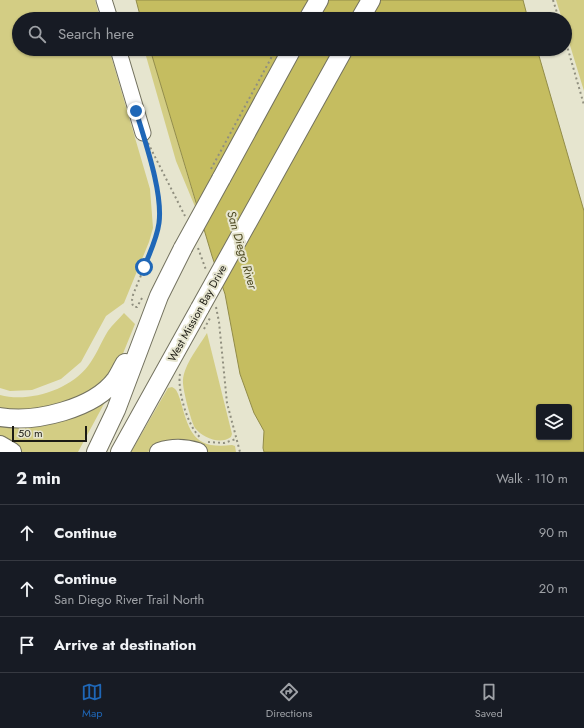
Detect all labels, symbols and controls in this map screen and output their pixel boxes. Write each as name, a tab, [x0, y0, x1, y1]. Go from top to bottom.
search box	[12, 12, 572, 56]
icon: search	[26, 23, 48, 45]
text: Search here	[58, 23, 134, 45]
route end	[127, 102, 145, 120]
water label: San Diego River	[222, 209, 262, 292]
route start	[135, 258, 153, 276]
street label: West Mission Bay Drive	[164, 261, 230, 364]
map controls	[536, 404, 572, 440]
button: layers	[536, 404, 572, 440]
scale bar	[12, 424, 87, 443]
text: 50 m	[18, 425, 43, 441]
text: 2 min	[16, 466, 61, 490]
text: Walk · 110 m	[496, 469, 568, 488]
icon: ahead	[16, 522, 38, 544]
text: Continue	[54, 522, 117, 544]
text: 90 m	[539, 523, 568, 542]
text: Continue	[54, 568, 117, 590]
icon: ahead	[16, 578, 38, 600]
text: 20 m	[539, 579, 568, 598]
text: San Diego River Trail North	[54, 590, 204, 609]
icon: arrive	[16, 634, 38, 656]
text: Arrive at destination	[54, 634, 196, 656]
tab: Map	[81, 681, 103, 721]
tab: Directions	[266, 681, 312, 721]
tab: Saved	[475, 681, 503, 721]

